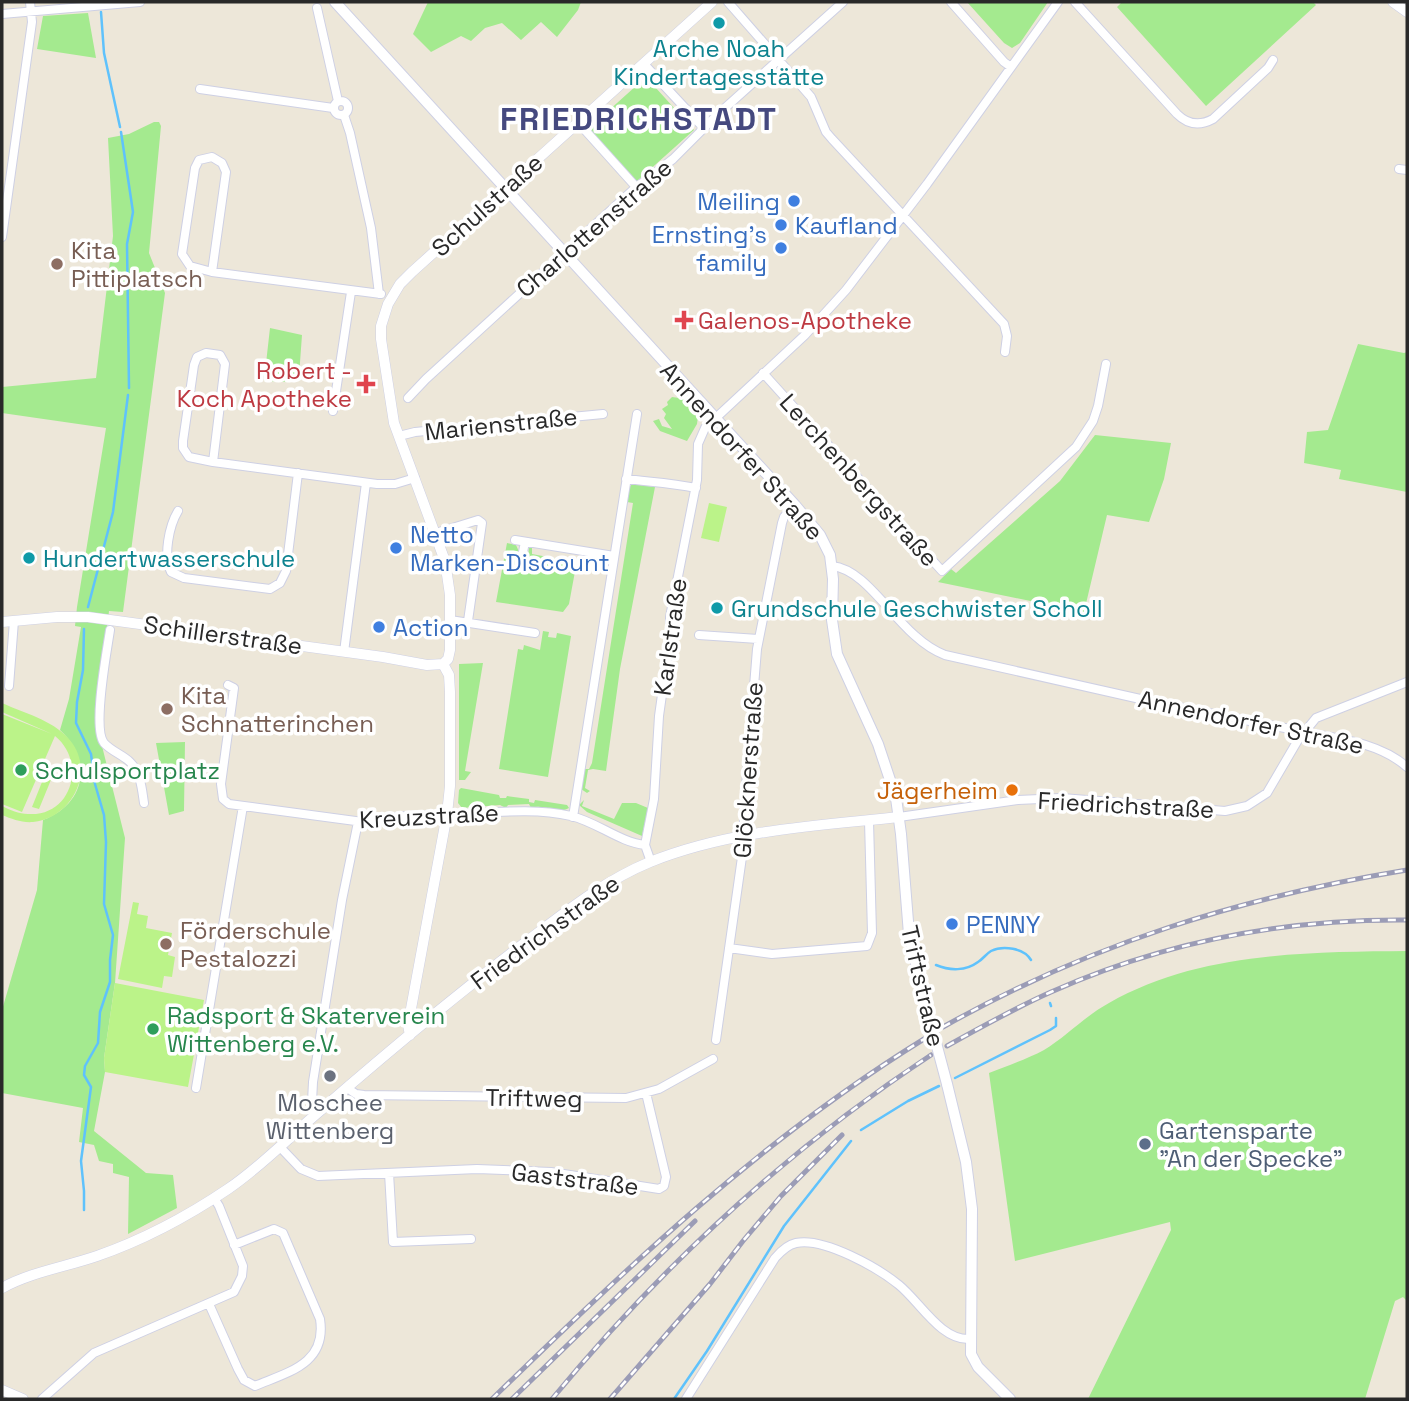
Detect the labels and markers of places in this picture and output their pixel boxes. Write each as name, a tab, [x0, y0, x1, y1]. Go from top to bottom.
marker: Arche Noah Kindertagesstätte	[711, 15, 727, 31]
place label: Arche Noah Kindertagesstätte	[614, 33, 824, 92]
place label: Meiling	[697, 186, 780, 217]
marker: Meiling	[786, 193, 802, 209]
place label: Kaufland	[795, 210, 898, 241]
marker: Kaufland	[773, 217, 789, 233]
place label: Ernsting's family	[652, 219, 767, 278]
place label: Kita Pittiplatsch	[71, 235, 203, 294]
marker: Ernsting's family	[773, 240, 789, 256]
marker: Kita Pittiplatsch	[49, 256, 65, 272]
place label: Galenos-Apotheke	[698, 305, 912, 336]
marker: Galenos-Apotheke	[676, 312, 692, 328]
place label: Robert - Koch Apotheke	[177, 355, 352, 414]
marker: Robert - Koch Apotheke	[358, 376, 374, 392]
place label: Netto Marken-Discount	[410, 519, 609, 578]
marker: Netto Marken-Discount	[388, 540, 404, 556]
place label: Hundertwasserschule	[43, 543, 295, 574]
marker: Hundertwasserschule	[21, 550, 37, 566]
place label: Grundschule Geschwister Scholl	[731, 593, 1103, 624]
marker: Grundschule Geschwister Scholl	[709, 600, 725, 616]
place label: Action	[393, 612, 468, 643]
marker: Action	[371, 619, 387, 635]
place label: Kita Schnatterinchen	[181, 680, 374, 739]
marker: Kita Schnatterinchen	[159, 701, 175, 717]
place label: Schulsportplatz	[35, 755, 220, 786]
marker: Schulsportplatz	[13, 762, 29, 778]
place label: Jägerheim	[877, 775, 998, 806]
marker: Jägerheim	[1004, 782, 1020, 798]
place label: PENNY	[966, 909, 1041, 940]
place label: Förderschule Pestalozzi	[180, 915, 331, 974]
marker: PENNY	[944, 916, 960, 932]
marker: Förderschule Pestalozzi	[158, 936, 174, 952]
place label: Radsport & Skaterverein Wittenberg e.V.	[167, 1000, 445, 1059]
marker: Radsport & Skaterverein Wittenberg e.V.	[145, 1021, 161, 1037]
marker: Moschee Wittenberg	[322, 1068, 338, 1084]
place label: Moschee Wittenberg	[266, 1087, 394, 1146]
place label: Gartensparte "An der Specke"	[1159, 1115, 1343, 1174]
marker: Gartensparte "An der Specke"	[1137, 1136, 1153, 1152]

